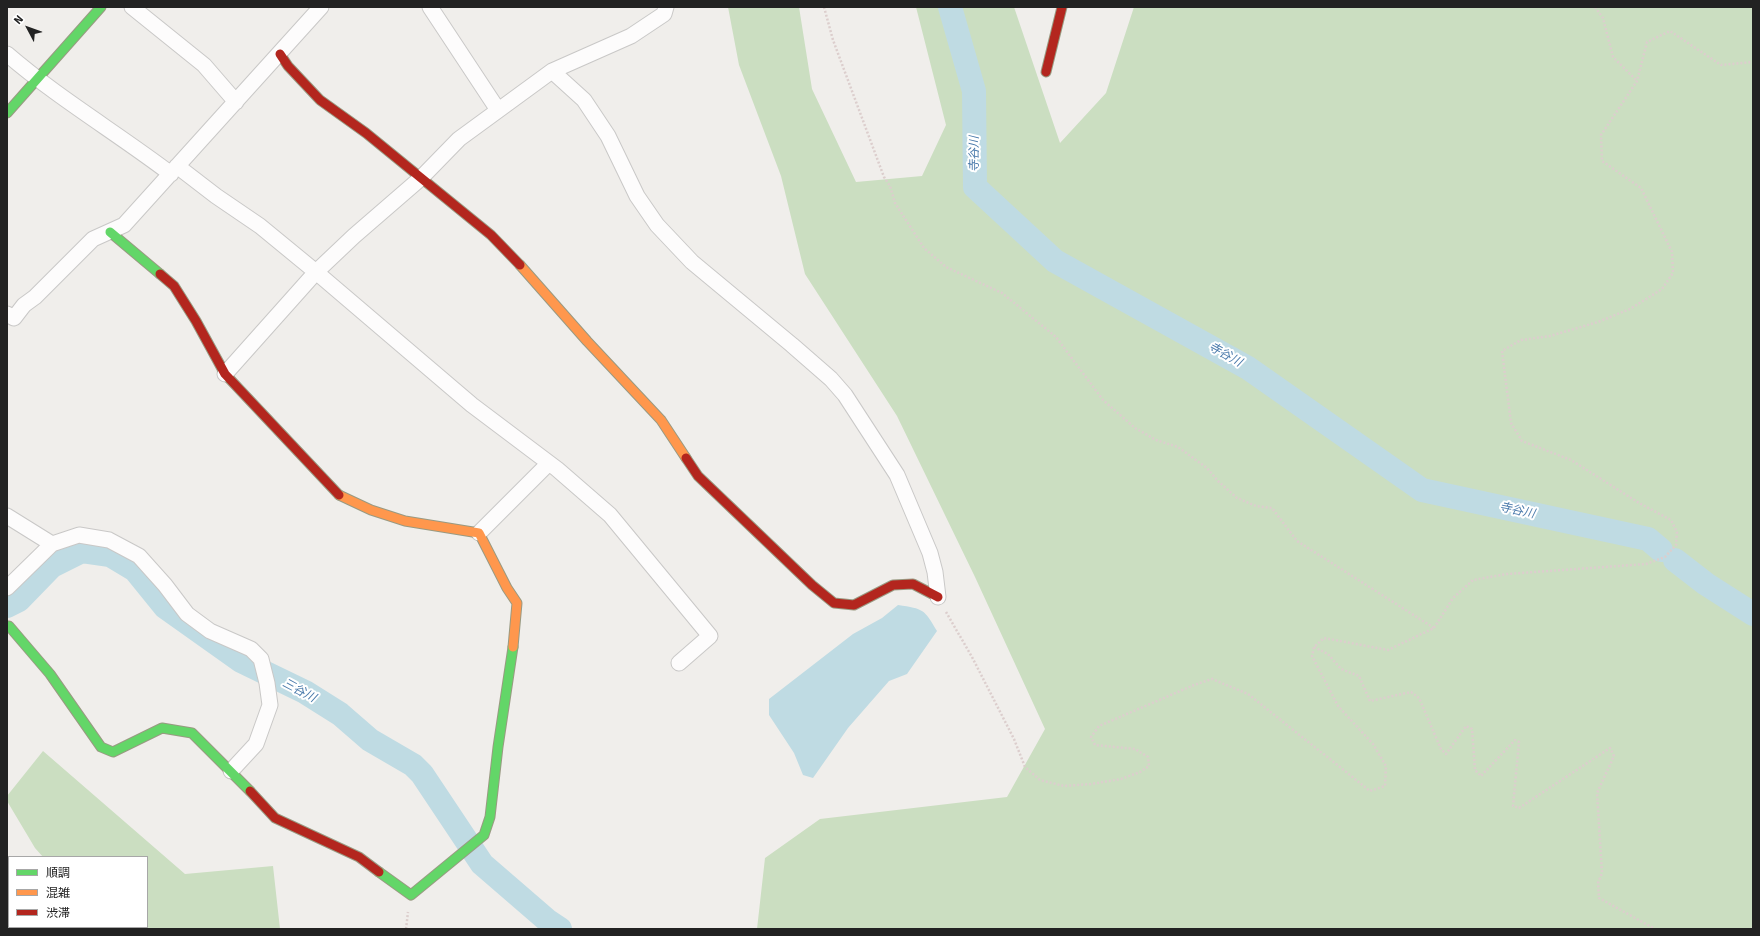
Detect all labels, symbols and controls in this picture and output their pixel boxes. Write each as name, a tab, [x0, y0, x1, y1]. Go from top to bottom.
north arrow	[8, 8, 48, 48]
text: N	[11, 13, 26, 27]
water label: 寺谷川	[968, 136, 982, 172]
water label: 寺谷川	[1206, 340, 1244, 370]
water label: 寺谷川	[1498, 500, 1536, 522]
water label: 三谷川	[280, 676, 318, 706]
legend	[8, 856, 148, 928]
text: 順調	[46, 866, 70, 881]
text: 混雑	[46, 886, 70, 901]
text: 渋滞	[46, 906, 70, 921]

